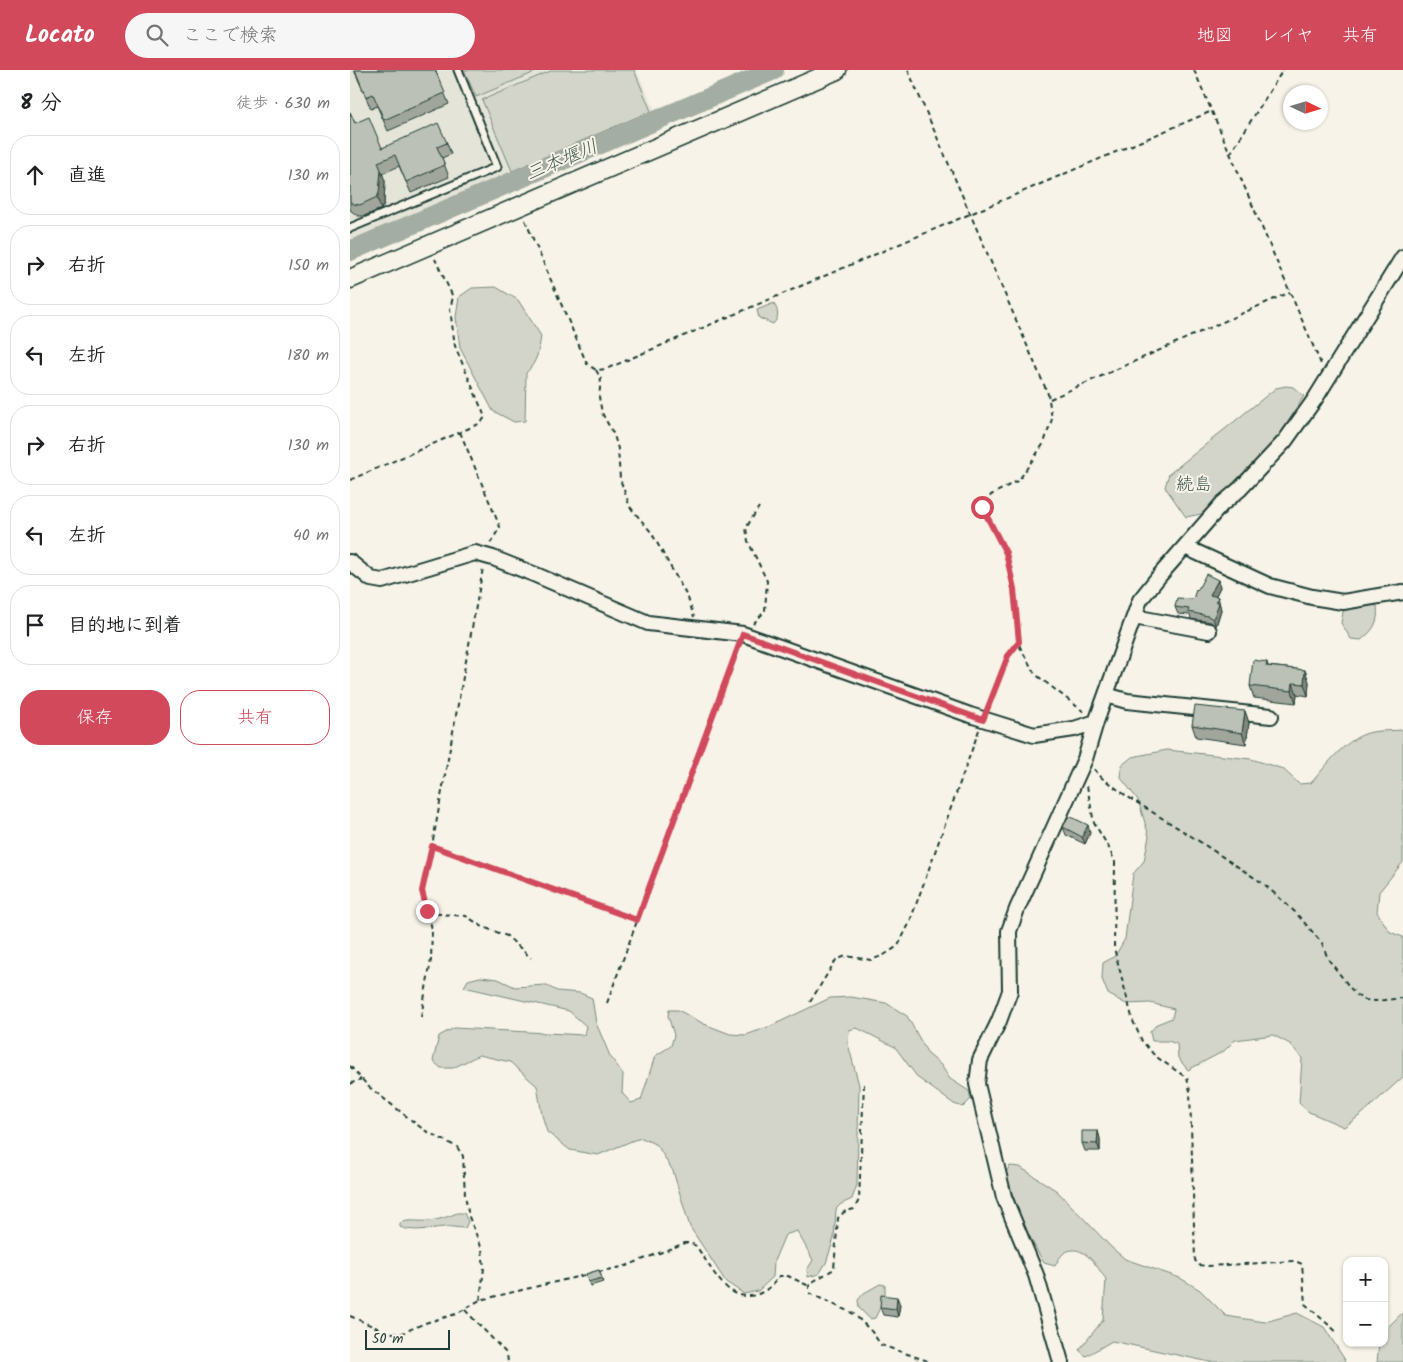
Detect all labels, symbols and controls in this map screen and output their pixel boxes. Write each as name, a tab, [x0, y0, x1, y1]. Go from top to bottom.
search box	[125, 13, 475, 58]
text: Locato	[25, 16, 95, 55]
icon: search	[143, 21, 171, 49]
text: ここで検索	[183, 21, 278, 51]
text: 地図	[1197, 22, 1233, 51]
text: レイヤ	[1261, 22, 1314, 51]
text: 共有	[1342, 22, 1378, 51]
north arrow	[1283, 85, 1328, 130]
text: 8 分	[20, 87, 61, 120]
text: 徒歩 · 630 m	[236, 91, 330, 116]
water label: 三本堰川	[521, 132, 603, 190]
icon: ahead	[21, 161, 49, 189]
text: 直進	[68, 161, 106, 191]
text: 130 m	[288, 163, 329, 188]
icon: right	[21, 251, 49, 279]
text: 右折	[68, 251, 106, 281]
text: 150 m	[288, 253, 329, 278]
icon: left	[21, 341, 49, 369]
text: 左折	[68, 341, 106, 371]
text: 180 m	[287, 343, 329, 368]
icon: right	[21, 431, 49, 459]
text: 右折	[68, 431, 106, 461]
text: 130 m	[288, 433, 329, 458]
park label: 続島	[1176, 471, 1212, 500]
route start	[971, 496, 994, 519]
icon: left	[21, 521, 49, 549]
text: 左折	[68, 521, 106, 551]
text: 40 m	[293, 523, 329, 548]
icon: arrive	[21, 611, 49, 639]
text: 目的地に到着	[68, 611, 182, 641]
button: 保存	[20, 690, 170, 745]
button: 共有	[180, 690, 330, 745]
route end	[416, 900, 439, 923]
map controls	[1343, 1257, 1388, 1347]
button: +	[1343, 1257, 1388, 1302]
button: −	[1343, 1302, 1388, 1347]
scale bar	[365, 1327, 450, 1350]
text: 50 m	[372, 1328, 403, 1350]

